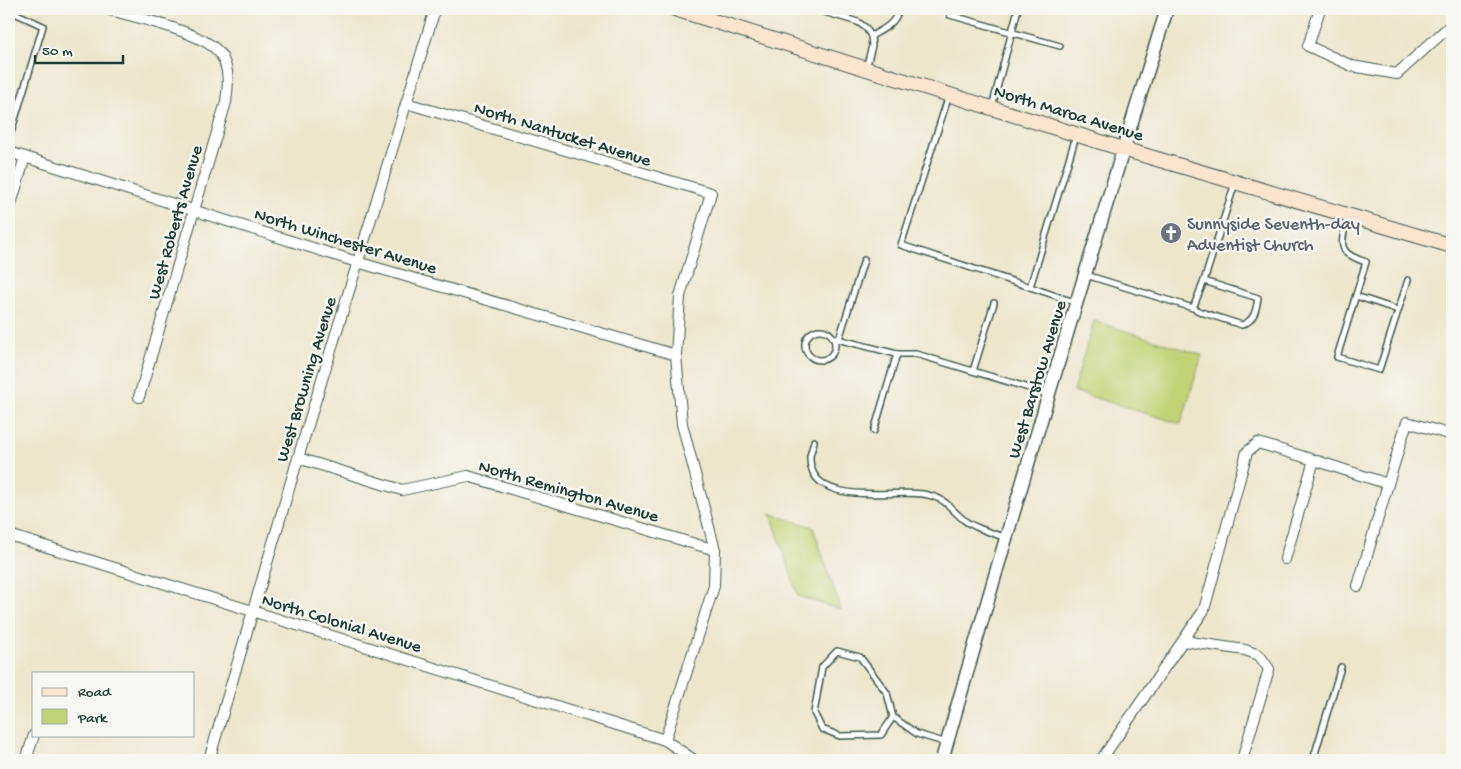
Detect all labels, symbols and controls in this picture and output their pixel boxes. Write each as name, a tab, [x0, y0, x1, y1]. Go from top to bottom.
scale bar	[35, 32, 122, 64]
text: 50 m	[42, 43, 73, 61]
street label: North Maroa Avenue	[991, 82, 1146, 147]
street label: North Nantucket Avenue	[471, 98, 654, 173]
street label: West Roberts Avenue	[144, 143, 209, 302]
street label: North Winchester Avenue	[252, 205, 440, 280]
place label: Sunnyside Seventh-day Adventist Church	[1187, 215, 1360, 257]
church icon: Sunnyside Seventh-day Adventist Church	[1159, 221, 1183, 245]
street label: West Browning Avenue	[272, 294, 343, 465]
street label: West Barstow Avenue	[1004, 298, 1073, 461]
street label: North Remington Avenue	[476, 457, 662, 528]
street label: North Colonial Avenue	[259, 590, 424, 659]
legend	[32, 672, 195, 736]
text: Road	[78, 684, 112, 702]
text: Park	[77, 710, 108, 728]

